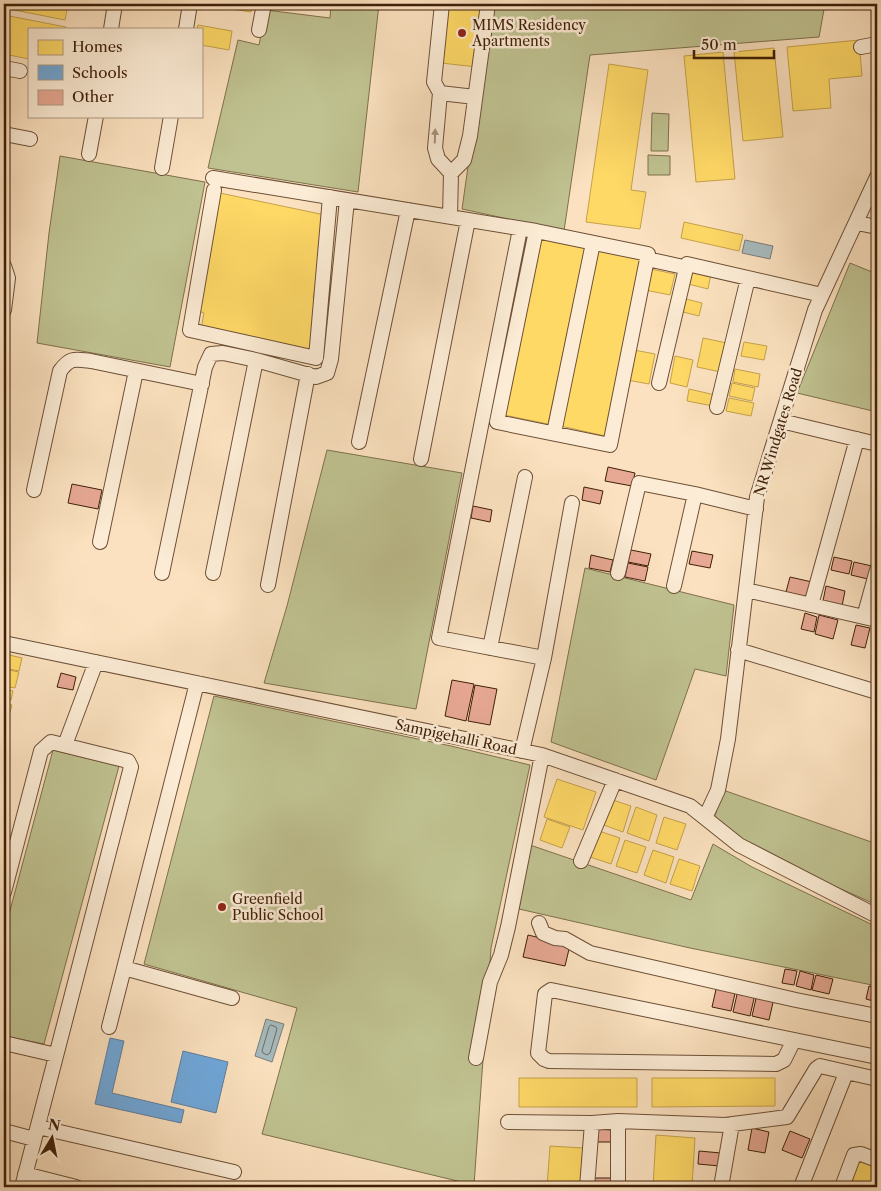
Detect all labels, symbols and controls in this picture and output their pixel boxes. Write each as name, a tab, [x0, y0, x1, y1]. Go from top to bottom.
place label: MIMS Residency Apartments	[471, 16, 586, 50]
marker: MIMS Residency Apartments	[456, 27, 468, 39]
legend	[28, 28, 202, 118]
scale bar	[694, 28, 774, 60]
text: 50 m	[701, 35, 737, 54]
text: Homes	[72, 37, 123, 56]
text: Schools	[72, 63, 128, 82]
text: Other	[72, 87, 115, 106]
one-way arrow	[432, 128, 440, 144]
street label: NR Windgates Road	[750, 365, 806, 498]
street label: Sampigehalli Road	[394, 715, 519, 759]
place label: Greenfield Public School	[232, 890, 324, 924]
marker: Greenfield Public School	[216, 901, 228, 913]
north arrow	[28, 1114, 78, 1164]
text: N	[47, 1115, 62, 1135]

